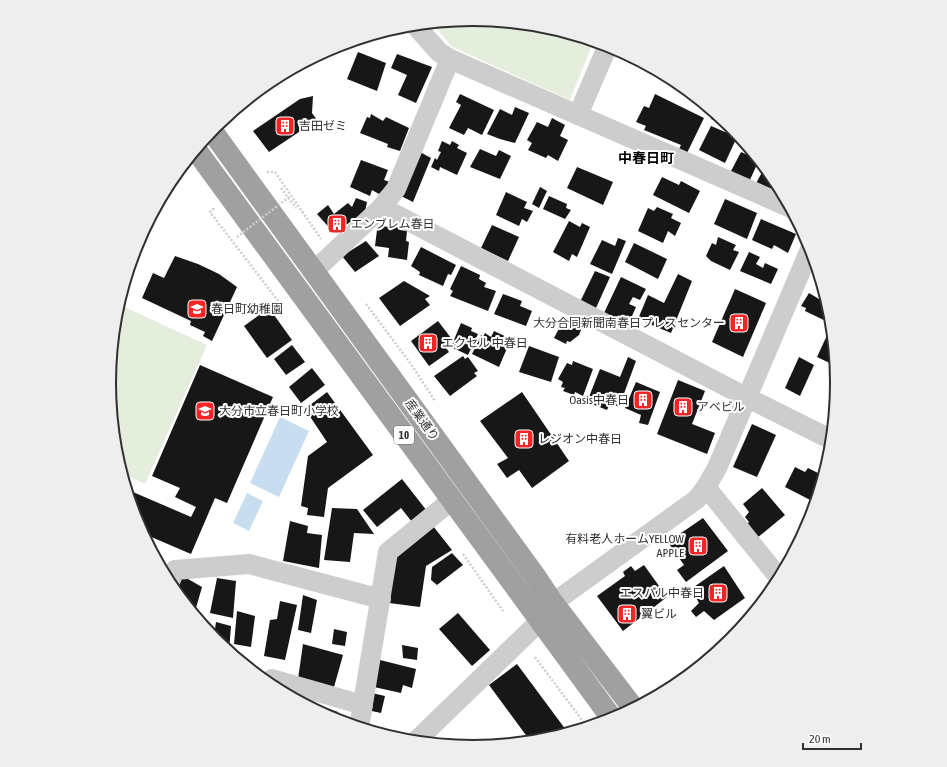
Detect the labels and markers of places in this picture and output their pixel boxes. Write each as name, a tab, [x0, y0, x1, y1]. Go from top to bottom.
building icon: 吉田ゼミ	[274, 115, 296, 137]
place label: 吉田ゼミ	[299, 119, 347, 133]
building icon: エンブレム春日	[326, 213, 348, 235]
place label: エンブレム春日	[351, 217, 434, 231]
school or university icon: 春日町幼稚園	[186, 298, 208, 320]
place label: 春日町幼稚園	[211, 302, 283, 316]
building icon: 大分合同新聞南春日プレスセンター	[728, 312, 750, 334]
place label: 大分合同新聞南春日プレスセンター	[533, 316, 725, 330]
building icon: エクセル 中春日	[417, 332, 439, 354]
place label: エクセル 中春日	[442, 336, 528, 350]
building icon: Oasis中春日	[632, 389, 654, 411]
place label: Oasis中春日	[569, 393, 629, 407]
building icon: アベビル	[672, 396, 694, 418]
school or university icon: 大分市立春日町小学校	[194, 400, 216, 422]
place label: アベビル	[697, 400, 745, 414]
place label: 大分市立春日町小学校	[219, 404, 339, 418]
building icon: レジオン中春日	[513, 428, 535, 450]
place label: レジオン中春日	[538, 432, 622, 446]
place label: 有料老人ホームYELLOW APPLE	[565, 532, 684, 560]
building icon: 有料老人ホームYELLOW APPLE	[687, 535, 709, 557]
building icon: エスパル中春日	[707, 582, 729, 604]
place label: エスパル中春日	[620, 586, 704, 600]
building icon: 翼ビル	[616, 603, 638, 625]
place label: 翼ビル	[641, 607, 677, 621]

